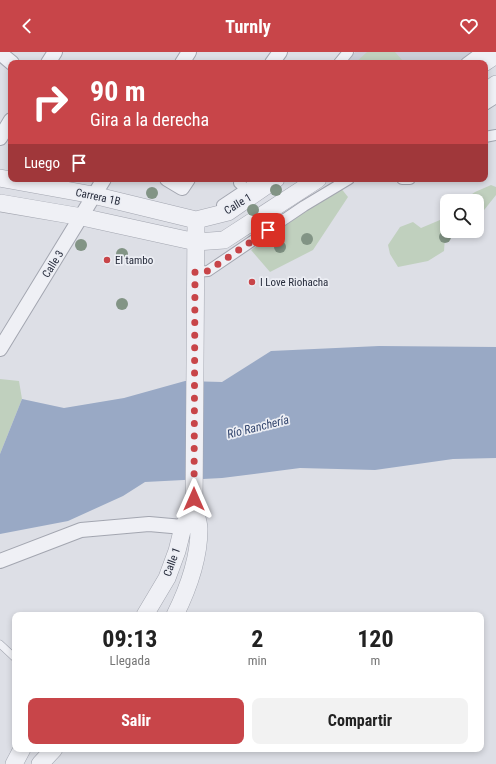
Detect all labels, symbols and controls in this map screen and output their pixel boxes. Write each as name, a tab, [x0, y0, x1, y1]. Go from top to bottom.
icon: back	[16, 15, 38, 37]
icon: heart	[458, 15, 480, 37]
text: Turnly	[225, 16, 271, 37]
text: 90 m	[90, 75, 146, 108]
icon: right	[24, 76, 76, 128]
text: Gira a la derecha	[90, 109, 209, 130]
icon: arrive	[68, 152, 90, 174]
text: Luego	[24, 154, 60, 172]
street label: Carrera 1B	[74, 186, 122, 208]
street label: Calle 1	[222, 191, 254, 217]
map controls	[440, 194, 484, 238]
button: search	[440, 194, 484, 238]
pin	[251, 213, 285, 247]
icon: arrive	[257, 219, 279, 241]
street label: Calle 3	[40, 248, 66, 280]
place label: El tambo	[115, 254, 154, 267]
marker: El tambo	[102, 255, 112, 265]
place label: I Love Riohacha	[260, 276, 328, 289]
marker: I Love Riohacha	[247, 277, 257, 287]
water label: Río Ranchería	[226, 413, 290, 441]
position arrow	[173, 478, 215, 520]
street label: Calle 1	[161, 546, 183, 578]
text: 09:13	[102, 625, 157, 653]
text: 2	[251, 625, 263, 653]
text: 120	[357, 625, 394, 653]
text: Llegada	[110, 653, 150, 668]
text: min	[248, 653, 267, 668]
text: m	[371, 653, 380, 668]
button: Salir	[28, 698, 244, 744]
button: Compartir	[252, 698, 468, 744]

